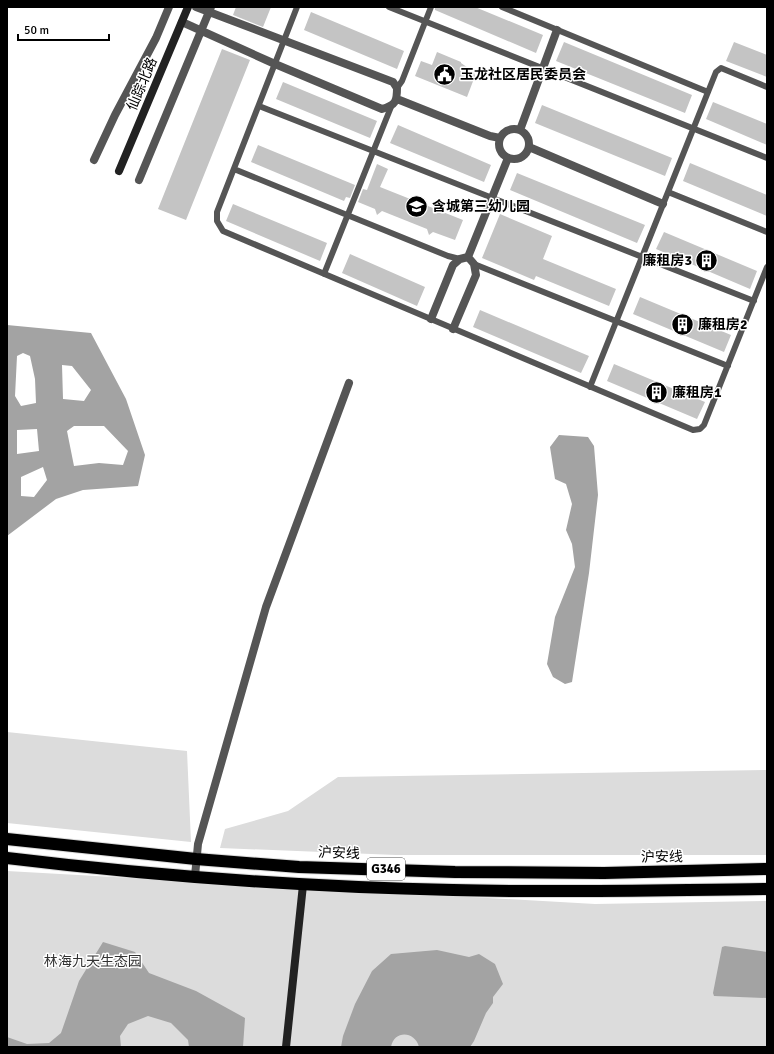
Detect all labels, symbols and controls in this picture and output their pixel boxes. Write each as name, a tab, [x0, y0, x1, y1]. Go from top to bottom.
scale bar	[18, 16, 109, 42]
text: 50 m	[24, 23, 49, 38]
street label: 仙踪北路	[123, 55, 161, 113]
public building icon: 玉龙社区居民委员会	[432, 61, 458, 87]
place label: 玉龙社区居民委员会	[460, 66, 586, 83]
school or university icon: 含城第三幼儿园	[404, 193, 430, 219]
place label: 含城第三幼儿园	[432, 198, 530, 215]
building icon: 廉租房3	[694, 247, 720, 273]
place label: 廉租房3	[642, 252, 692, 269]
building icon: 廉租房2	[669, 311, 695, 337]
place label: 廉租房2	[698, 316, 748, 333]
building icon: 廉租房1	[643, 379, 669, 405]
place label: 廉租房1	[672, 384, 722, 401]
street label: 沪安线	[318, 844, 360, 862]
street label: 沪安线	[641, 848, 683, 866]
road number: G346	[367, 858, 405, 880]
park label: 林海九天生态园	[44, 953, 142, 970]

